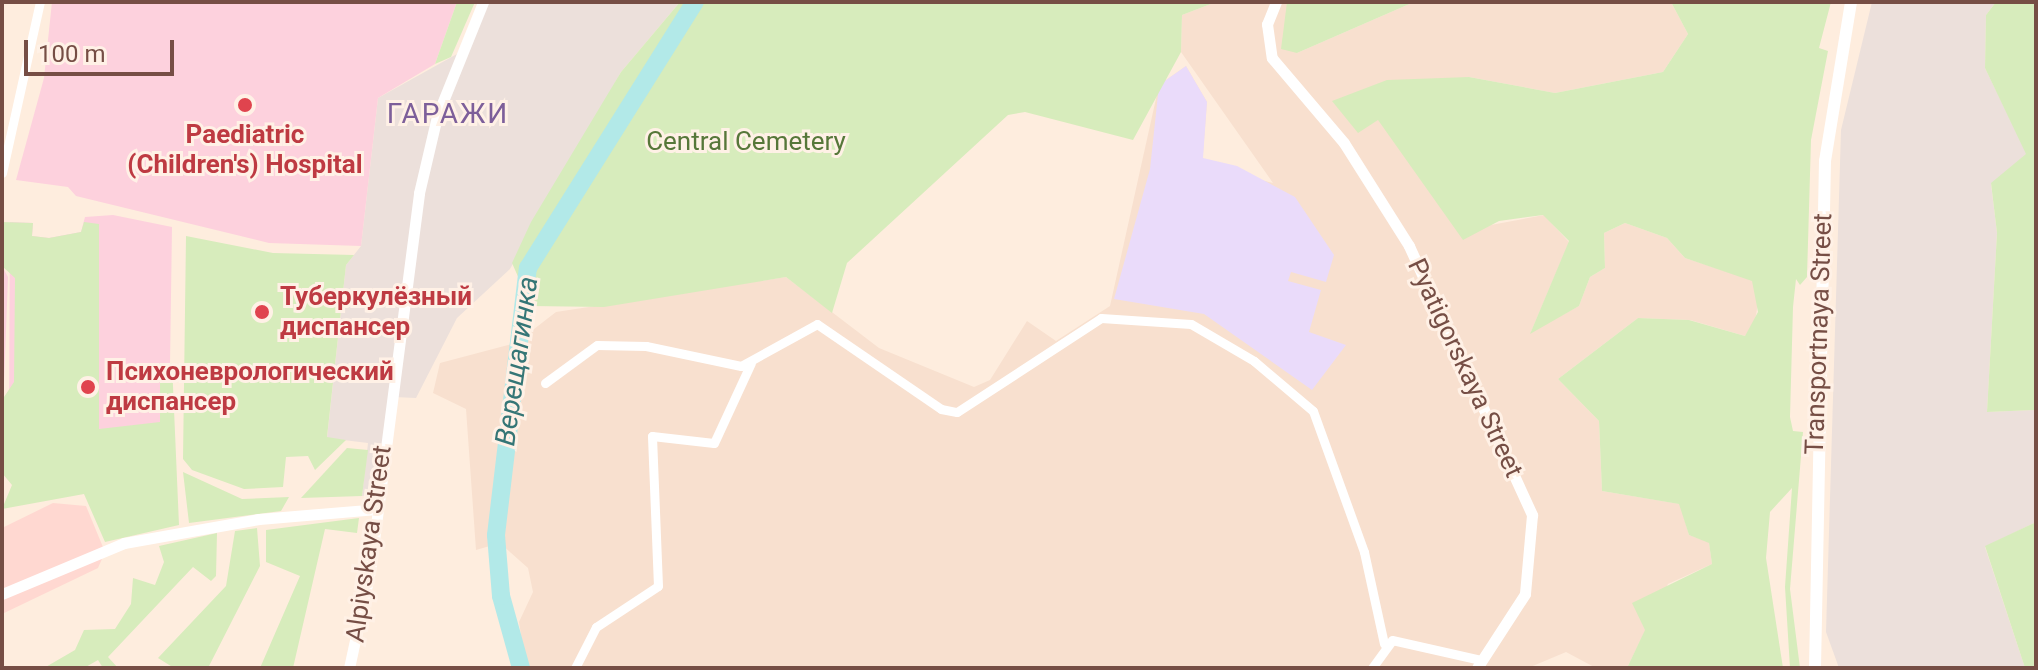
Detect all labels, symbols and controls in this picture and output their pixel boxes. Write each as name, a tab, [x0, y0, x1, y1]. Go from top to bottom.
scale bar	[28, 24, 178, 74]
text: 100 m	[38, 40, 105, 68]
marker: Paediatric (Children's) Hospital	[234, 94, 256, 116]
district label: ГАРАЖИ	[387, 97, 509, 131]
place label: Paediatric (Children's) Hospital	[127, 119, 363, 180]
park label: Central Cemetery	[646, 126, 846, 158]
street label: Transportnaya Street	[1799, 213, 1839, 455]
street label: Pyatigorskaya Street	[1401, 254, 1529, 482]
water label: Верещагинка	[489, 274, 545, 448]
place label: Туберкулёзный диспансер	[280, 281, 472, 342]
marker: Туберкулёзный диспансер	[251, 301, 273, 323]
place label: Психоневрологический диспансер	[106, 356, 394, 418]
marker: Психоневрологический диспансер	[77, 376, 99, 398]
street label: Alpiyskaya Street	[340, 444, 398, 644]

